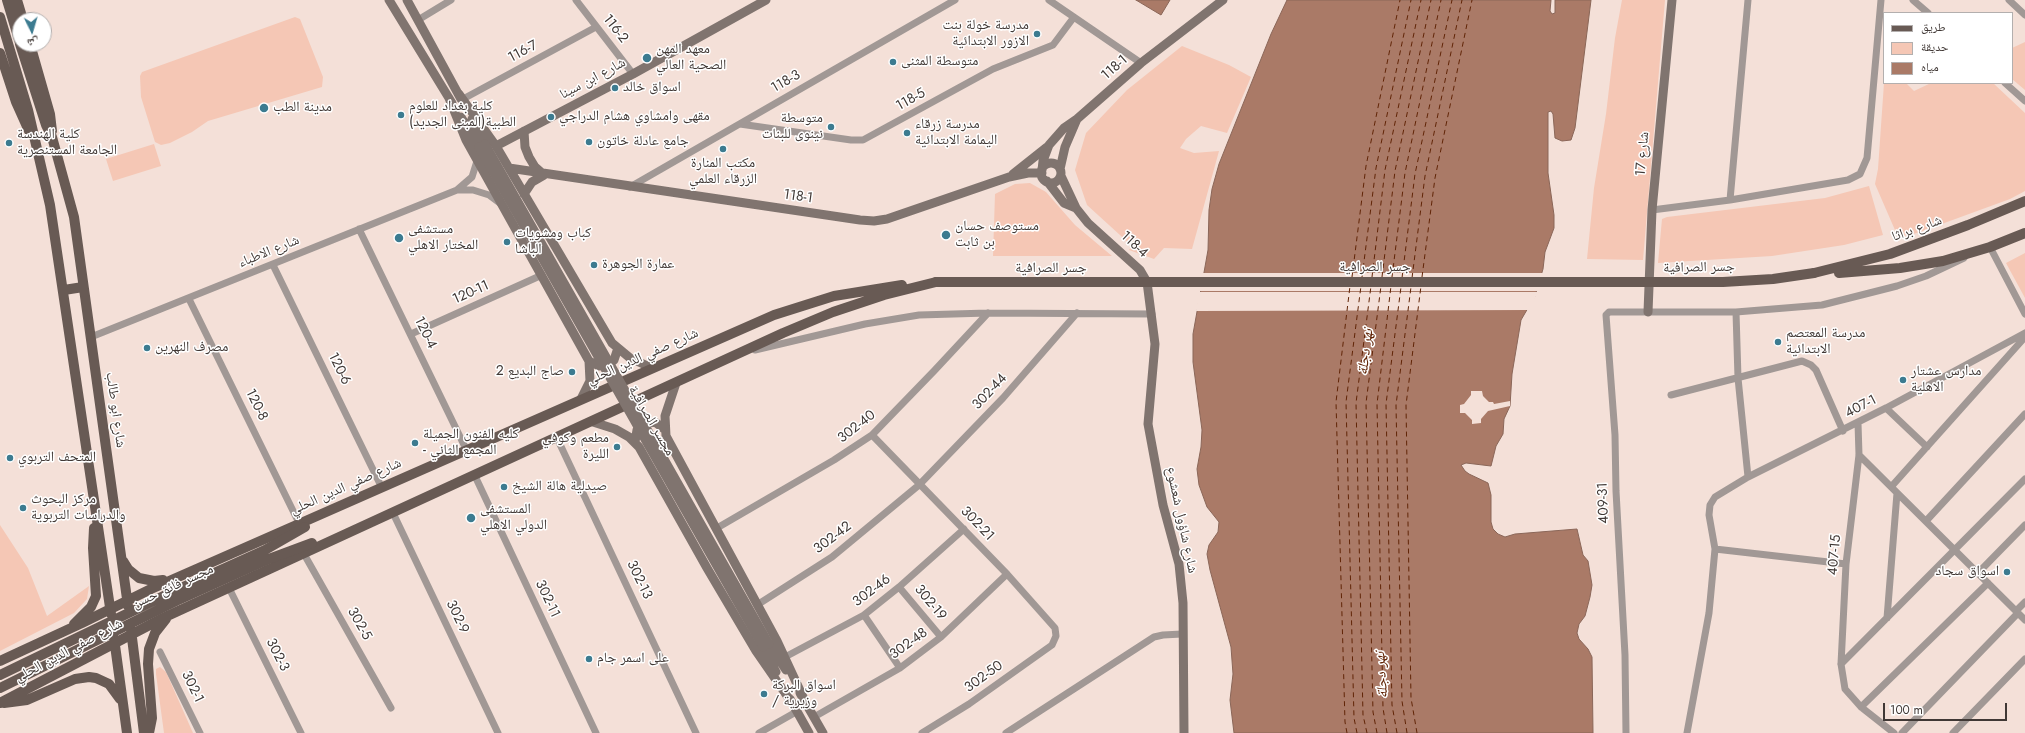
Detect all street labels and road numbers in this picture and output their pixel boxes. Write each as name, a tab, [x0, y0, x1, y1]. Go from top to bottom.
street label: 116-2	[599, 11, 631, 47]
street label: 116-7	[505, 37, 541, 67]
street label: 118-1	[1098, 52, 1132, 84]
street label: شارع ابن سينا	[557, 55, 629, 103]
street label: 118-3	[768, 67, 804, 97]
street label: 118-5	[893, 85, 929, 115]
street label: شارع 17	[1633, 131, 1653, 177]
street label: 118-1	[782, 187, 814, 207]
street label: شارع براثا	[1890, 212, 1944, 246]
street label: 118-4	[1117, 228, 1151, 262]
street label: شارع الاطباء	[236, 232, 302, 272]
street label: جسر الصرافية	[1663, 259, 1735, 277]
street label: جسر الصرافية	[1339, 260, 1411, 276]
street label: جسر الصرافية	[1015, 261, 1087, 277]
street label: 120-11	[450, 278, 492, 308]
street label: 120-4	[410, 314, 440, 352]
street label: شارع صفي الدين الحلي	[585, 325, 701, 389]
street label: 120-6	[324, 350, 354, 388]
street label: 302-44	[969, 370, 1011, 414]
street label: شارع ابو طالب	[101, 371, 129, 449]
street label: مجسر الصرافية	[624, 383, 678, 459]
street label: 120-8	[241, 386, 271, 424]
street label: 407-1	[1842, 392, 1880, 422]
street label: 302-40	[835, 407, 879, 447]
street label: شارع صفي الدين الحلي	[288, 455, 404, 519]
street label: شارع شاؤول شعشوع	[1162, 465, 1200, 575]
street label: 409-31	[1595, 482, 1613, 524]
street label: 302-21	[957, 503, 997, 545]
street label: 302-42	[811, 518, 855, 558]
street label: 407-15	[1825, 534, 1845, 576]
street label: 302-13	[622, 558, 656, 602]
street label: مجسر فائق حسن	[130, 561, 216, 613]
street label: 302-46	[850, 571, 894, 611]
street label: 302-11	[531, 578, 563, 620]
street label: 302-19	[910, 582, 950, 624]
street label: 302-9	[442, 598, 472, 636]
street label: 302-5	[343, 605, 375, 643]
street label: شارع صفي الدين الحلي	[12, 615, 126, 687]
street label: 302-48	[887, 625, 931, 663]
street label: 302-3	[262, 636, 292, 674]
street label: 302-50	[962, 657, 1006, 697]
street label: 302-1	[177, 668, 207, 706]

